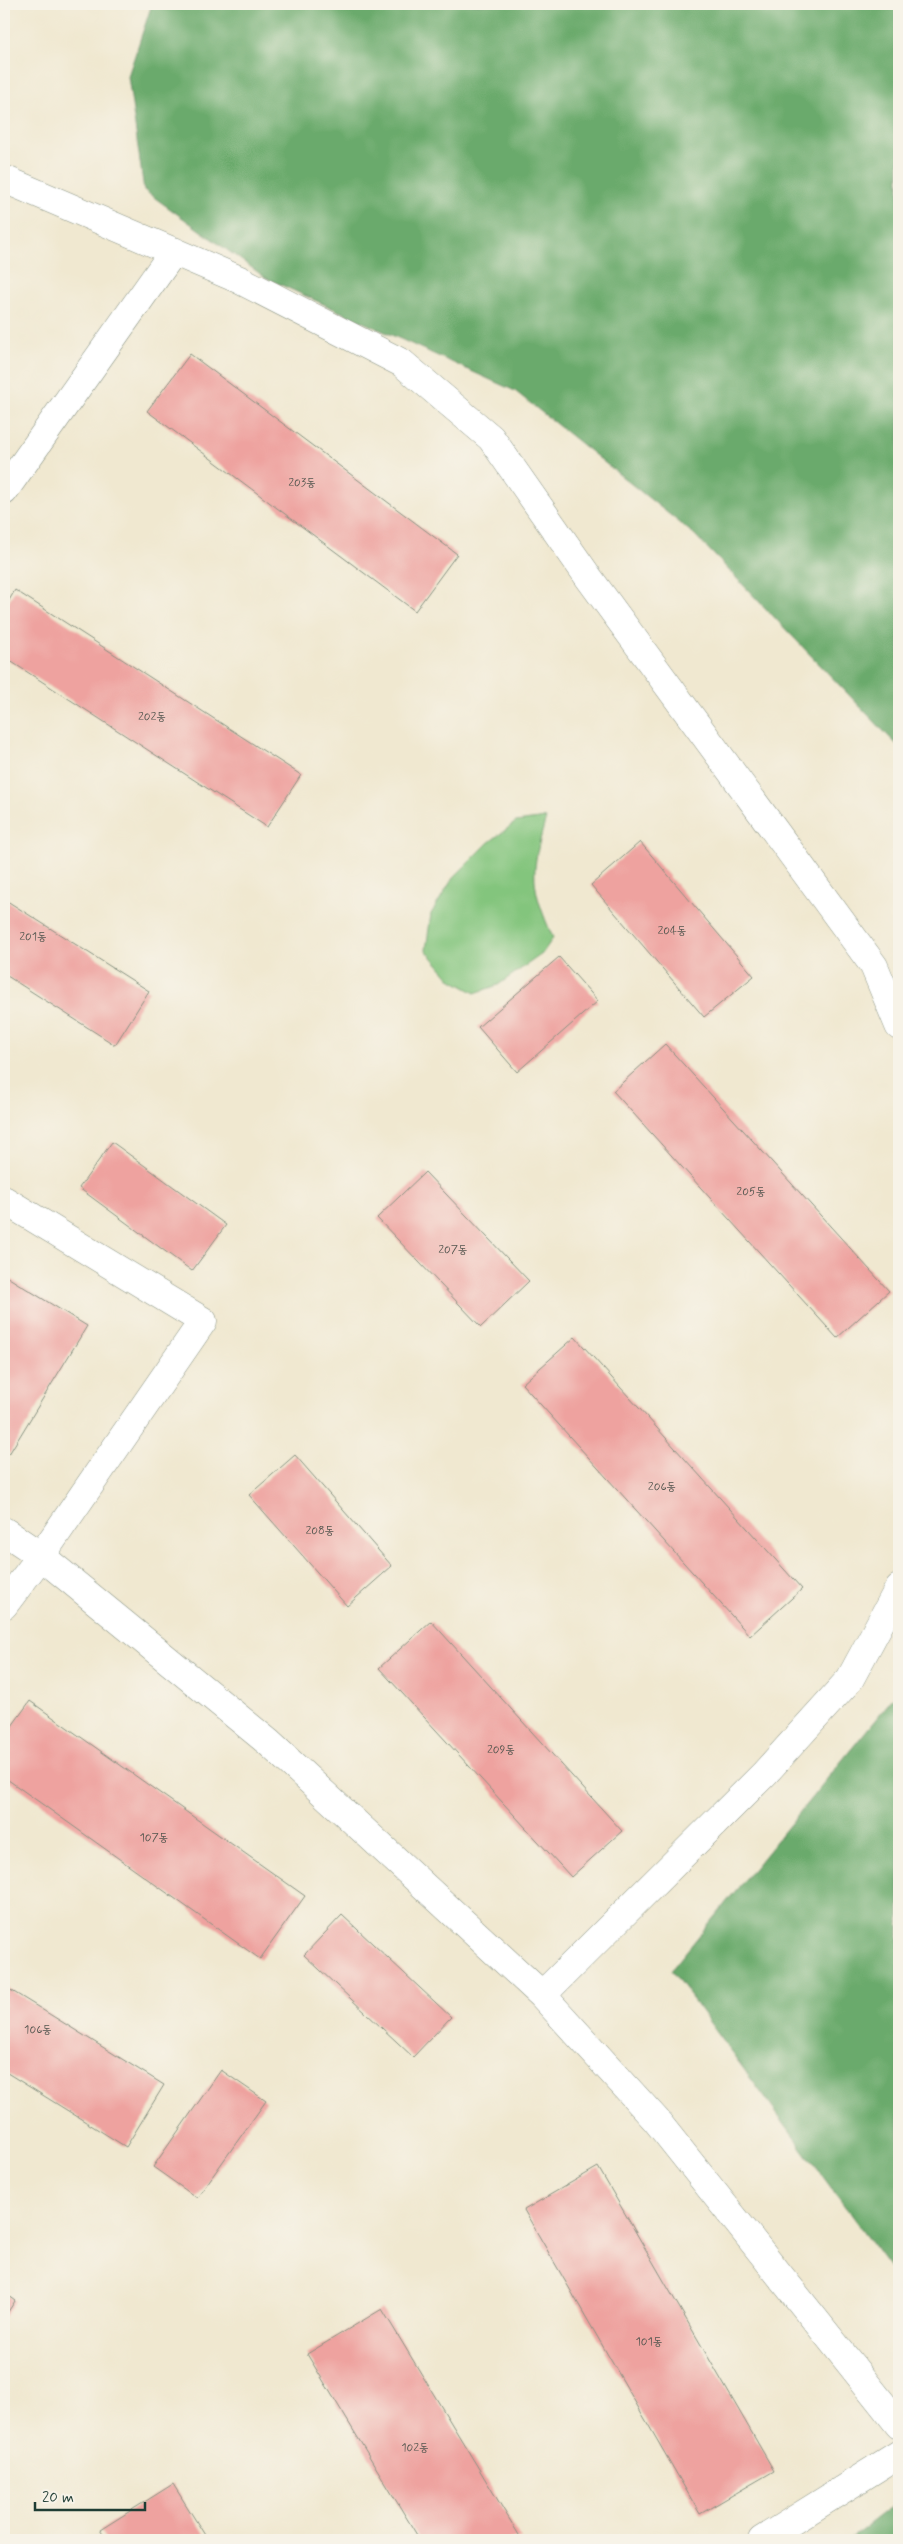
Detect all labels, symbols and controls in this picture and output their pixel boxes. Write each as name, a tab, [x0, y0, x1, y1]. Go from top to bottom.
house number: 203동	[288, 475, 316, 491]
house number: 202동	[138, 709, 166, 725]
house number: 204동	[657, 923, 687, 939]
house number: 201동	[19, 929, 47, 945]
house number: 205동	[736, 1184, 766, 1200]
house number: 207동	[438, 1242, 468, 1258]
house number: 206동	[648, 1479, 676, 1495]
house number: 208동	[305, 1523, 335, 1539]
house number: 209동	[487, 1742, 515, 1758]
house number: 107동	[139, 1830, 169, 1846]
house number: 106동	[24, 2022, 52, 2038]
house number: 101동	[635, 2334, 663, 2350]
house number: 102동	[401, 2440, 429, 2456]
scale bar	[35, 2479, 145, 2511]
text: 20 m	[42, 2488, 74, 2508]

